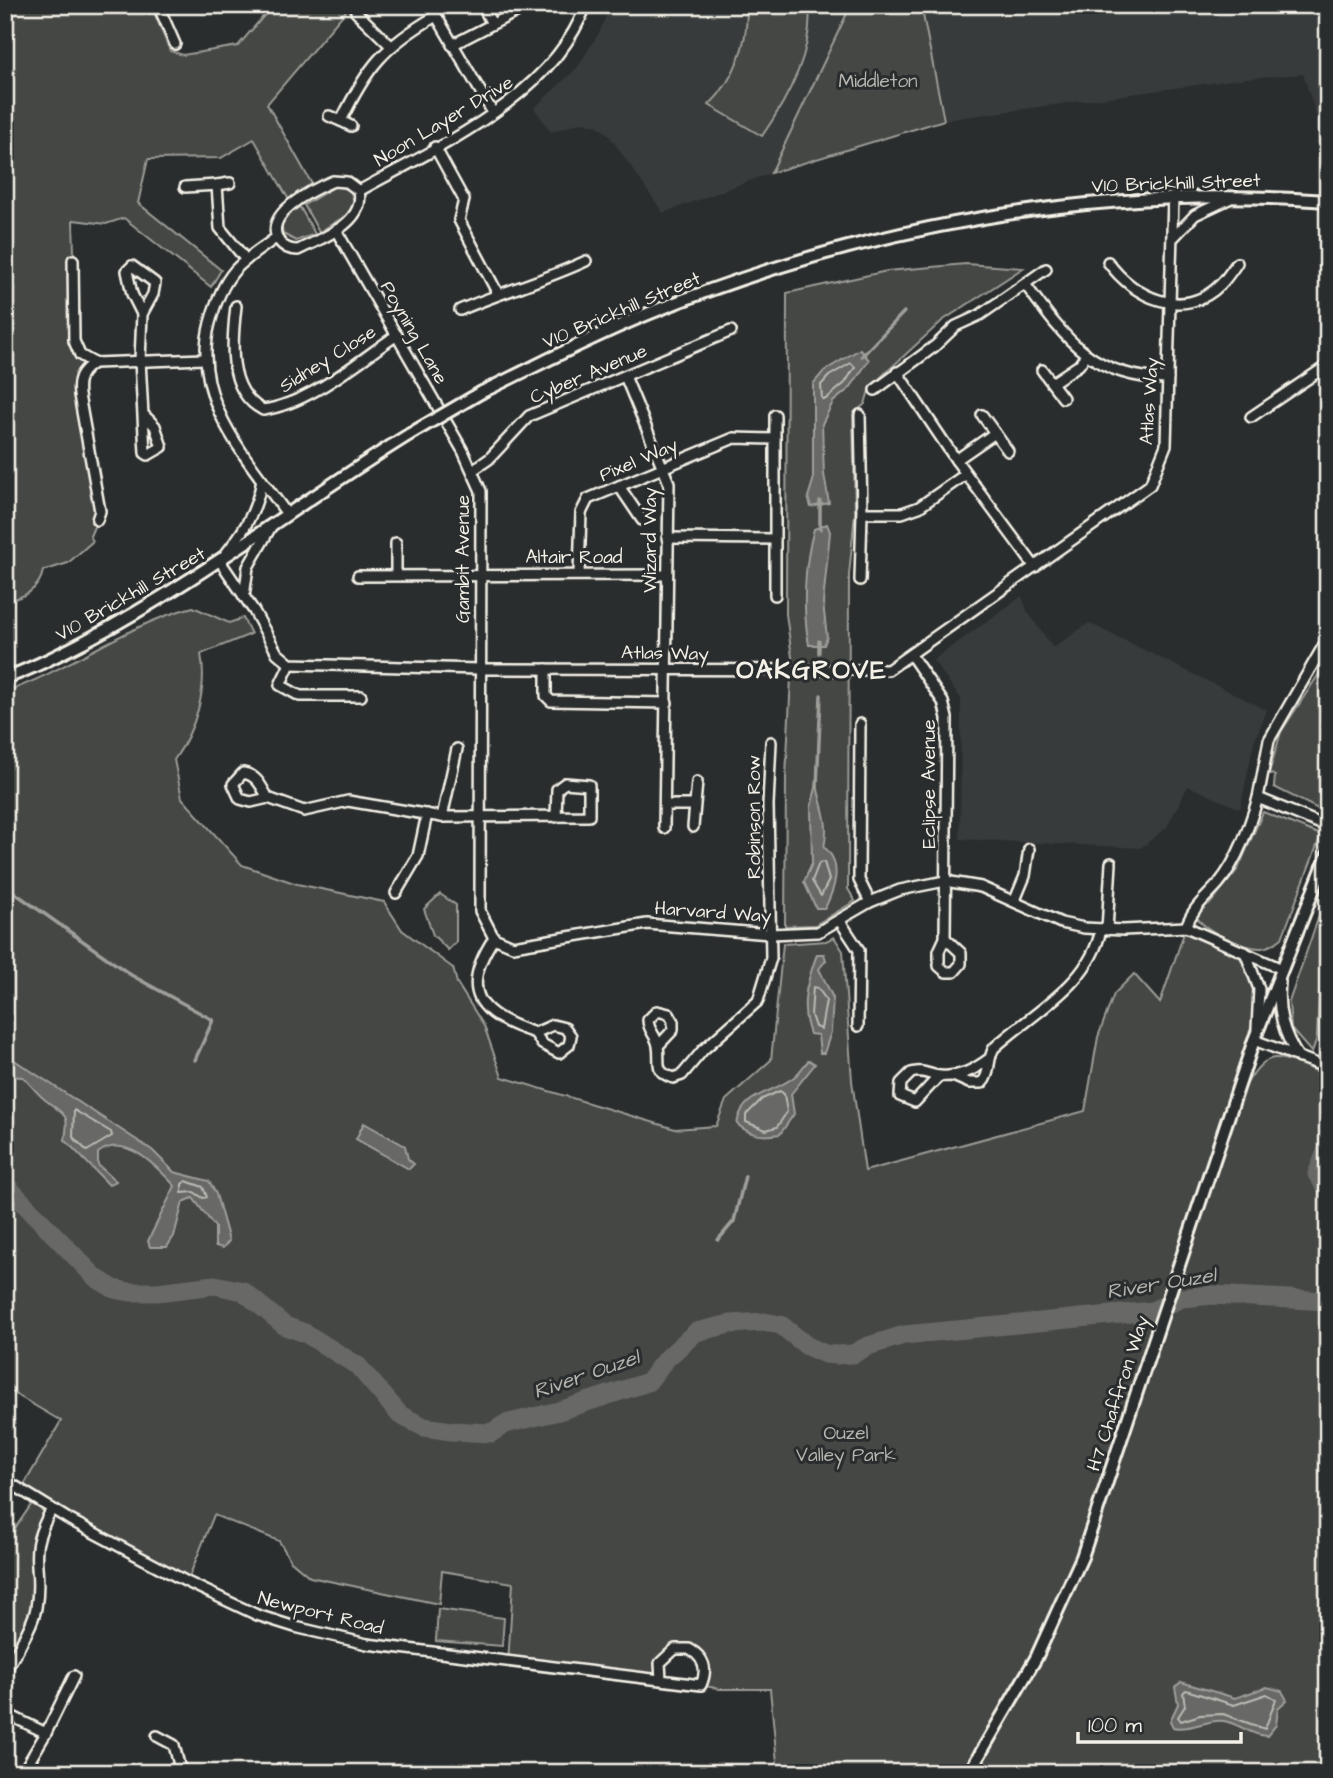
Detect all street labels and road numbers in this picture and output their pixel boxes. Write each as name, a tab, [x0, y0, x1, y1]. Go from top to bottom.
street label: Noon Layer Drive	[369, 69, 519, 174]
street label: V10 Brickhill Street	[1091, 167, 1261, 200]
street label: V10 Brickhill Street	[539, 265, 705, 356]
street label: Poyning Lane	[372, 276, 454, 390]
street label: Sidney Close	[274, 319, 382, 401]
street label: Cyber Avenue	[526, 338, 652, 412]
street label: Atlas Way	[1133, 356, 1167, 446]
street label: Pixel Way	[595, 432, 683, 490]
street label: Wizard Way	[637, 487, 665, 593]
street label: Gambit Avenue	[450, 495, 477, 623]
street label: V10 Brickhill Street	[51, 540, 211, 648]
street label: Altair Road	[525, 544, 623, 571]
street label: Atlas Way	[621, 639, 710, 669]
street label: Eclipse Avenue	[916, 720, 943, 848]
street label: Robinson Row	[741, 755, 768, 879]
street label: Harvard Way	[654, 895, 773, 931]
street label: H7 Chaffron Way	[1081, 1312, 1157, 1475]
street label: Newport Road	[255, 1585, 386, 1642]

